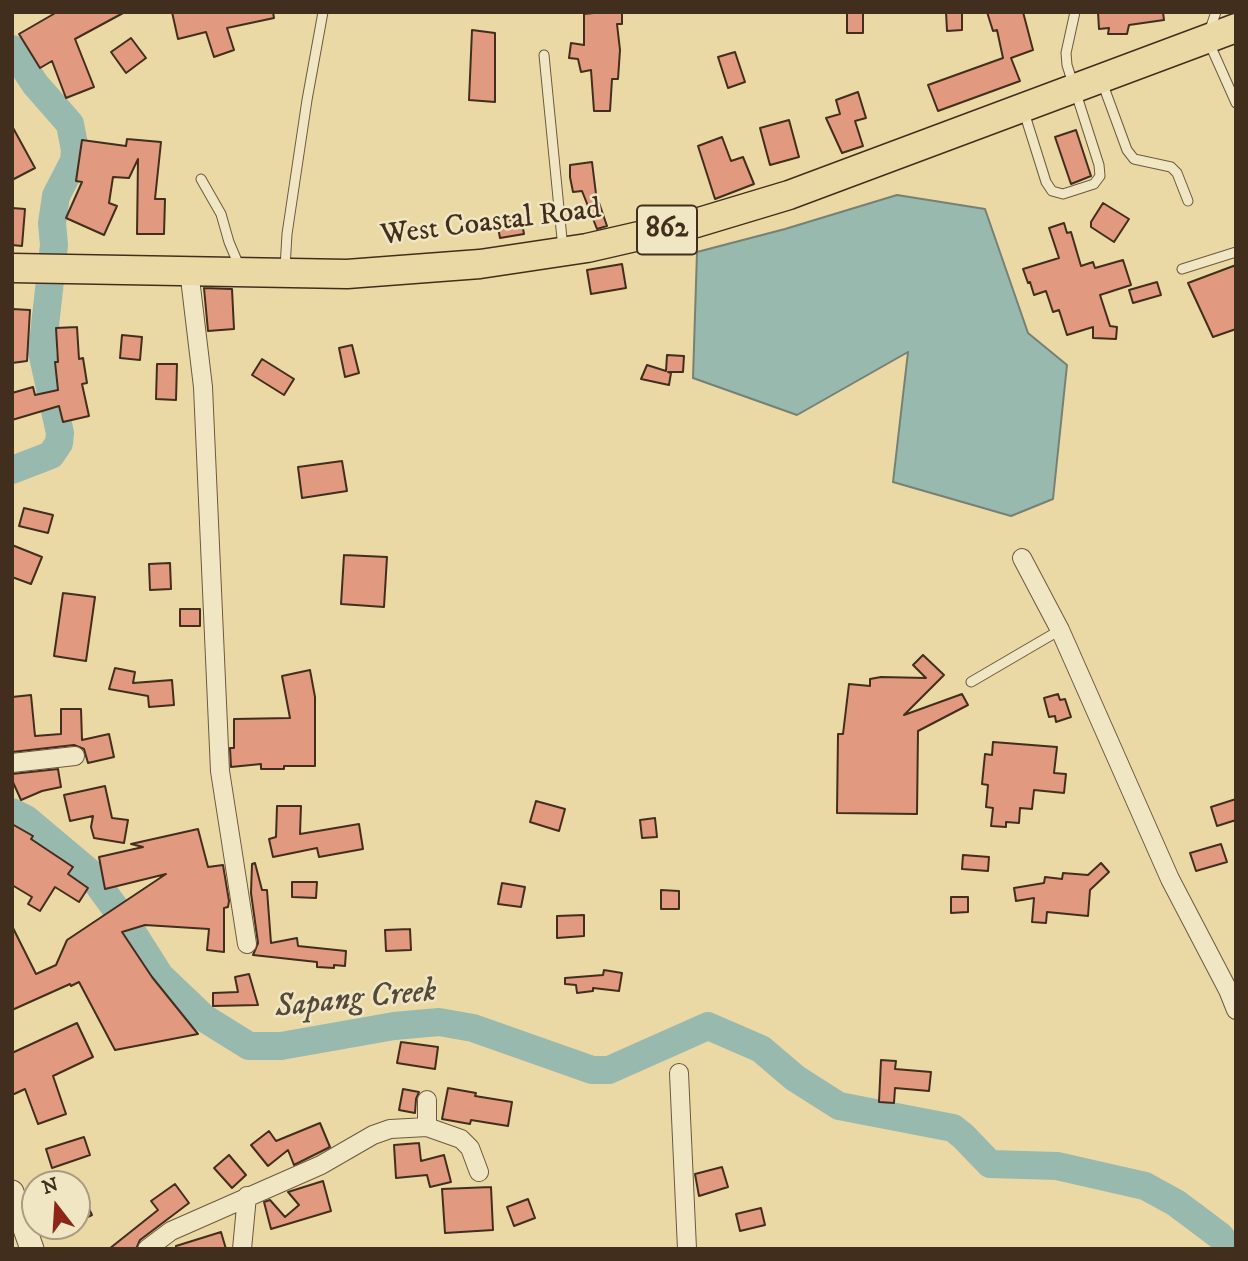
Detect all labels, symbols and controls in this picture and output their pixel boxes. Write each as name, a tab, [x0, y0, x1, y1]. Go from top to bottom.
street label: West Coastal Road	[379, 193, 603, 255]
road number: 862	[637, 205, 697, 254]
water label: Sapang Creek	[273, 973, 439, 1029]
north arrow	[21, 1170, 91, 1240]
text: N	[39, 1173, 61, 1200]

